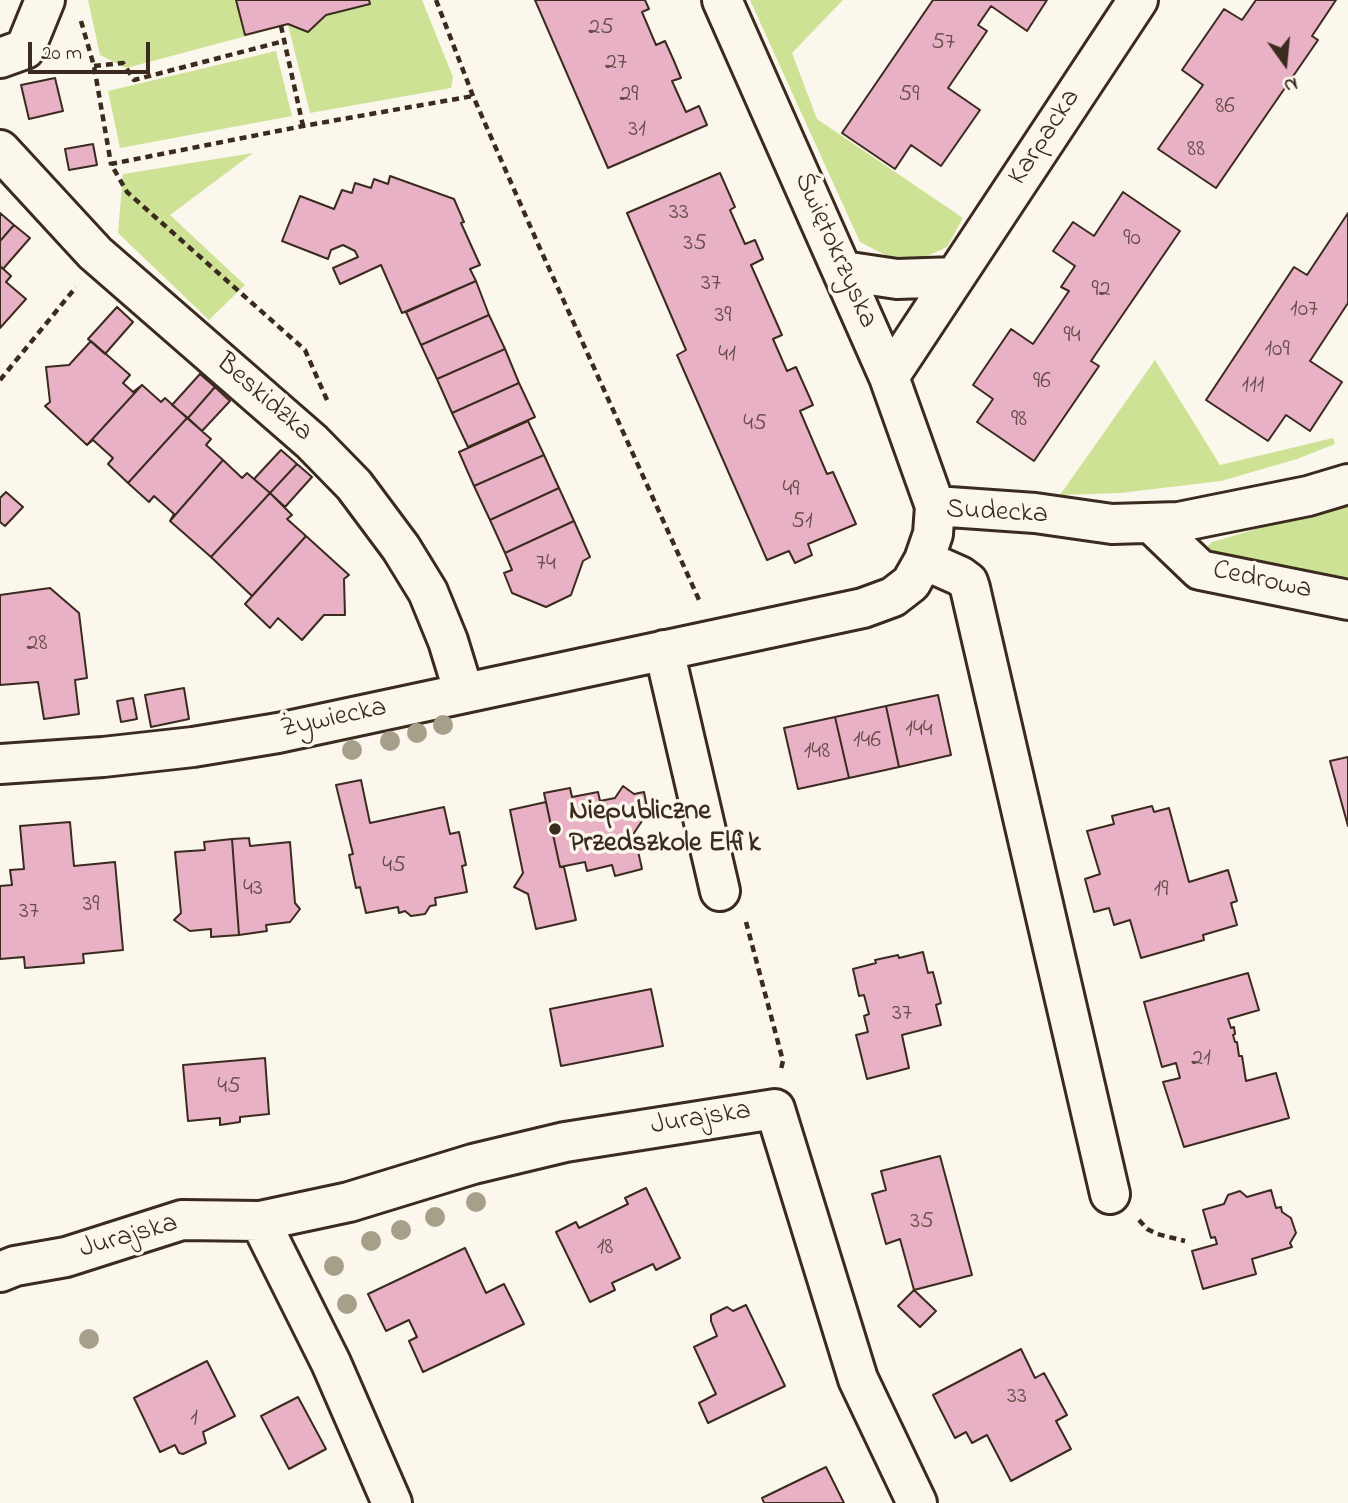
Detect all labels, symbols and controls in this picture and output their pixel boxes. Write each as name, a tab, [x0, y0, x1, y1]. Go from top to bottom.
house number: 25	[588, 15, 614, 43]
scale bar	[32, 28, 154, 72]
north arrow	[1250, 28, 1320, 98]
house number: 57	[931, 30, 955, 58]
text: 20 m	[41, 39, 82, 69]
house number: 27	[605, 50, 627, 78]
text: N	[1281, 69, 1300, 98]
house number: 29	[619, 82, 639, 110]
house number: 59	[899, 82, 919, 110]
street label: Karpacka	[1003, 84, 1089, 192]
house number: 86	[1215, 94, 1235, 122]
house number: 31	[628, 117, 646, 145]
house number: 88	[1187, 137, 1205, 165]
street label: Świętokrzyska	[785, 168, 883, 334]
house number: 33	[669, 200, 689, 228]
house number: 90	[1123, 226, 1141, 254]
house number: 35	[683, 231, 707, 259]
house number: 37	[701, 271, 721, 299]
house number: 92	[1091, 277, 1111, 305]
house number: 107	[1290, 297, 1318, 325]
house number: 39	[714, 303, 732, 331]
house number: 94	[1063, 323, 1081, 351]
house number: 109	[1264, 337, 1290, 365]
house number: 41	[718, 342, 736, 370]
street label: Beskidzka	[208, 348, 318, 450]
house number: 96	[1033, 369, 1051, 397]
house number: 111	[1242, 373, 1264, 401]
house number: 98	[1011, 407, 1027, 435]
house number: 45	[743, 411, 767, 439]
house number: 49	[782, 477, 800, 505]
street label: Sudecka	[945, 495, 1049, 533]
house number: 51	[791, 509, 813, 537]
house number: 74	[536, 551, 556, 579]
street label: Cedrowa	[1209, 555, 1315, 609]
house number: 28	[27, 631, 47, 659]
street label: Żywiecka	[278, 692, 390, 748]
house number: 144	[905, 717, 933, 745]
house number: 146	[853, 728, 881, 756]
house number: 148	[804, 739, 830, 767]
place label: Niepubliczne Przedszkole Elfik	[569, 796, 760, 862]
marker: Niepubliczne Przedszkole Elfik	[547, 821, 563, 837]
house number: 45	[382, 853, 406, 881]
house number: 43	[243, 876, 263, 904]
house number: 19	[1154, 877, 1168, 905]
house number: 39	[82, 892, 100, 920]
house number: 37	[19, 899, 39, 927]
house number: 37	[892, 1001, 912, 1029]
house number: 21	[1191, 1046, 1211, 1074]
house number: 45	[217, 1074, 241, 1102]
street label: Jurajska	[649, 1096, 753, 1144]
street label: Jurajska	[76, 1208, 182, 1268]
house number: 35	[910, 1209, 934, 1237]
house number: 18	[597, 1235, 613, 1263]
house number: 33	[1007, 1384, 1027, 1412]
house number: 1	[190, 1406, 198, 1434]

